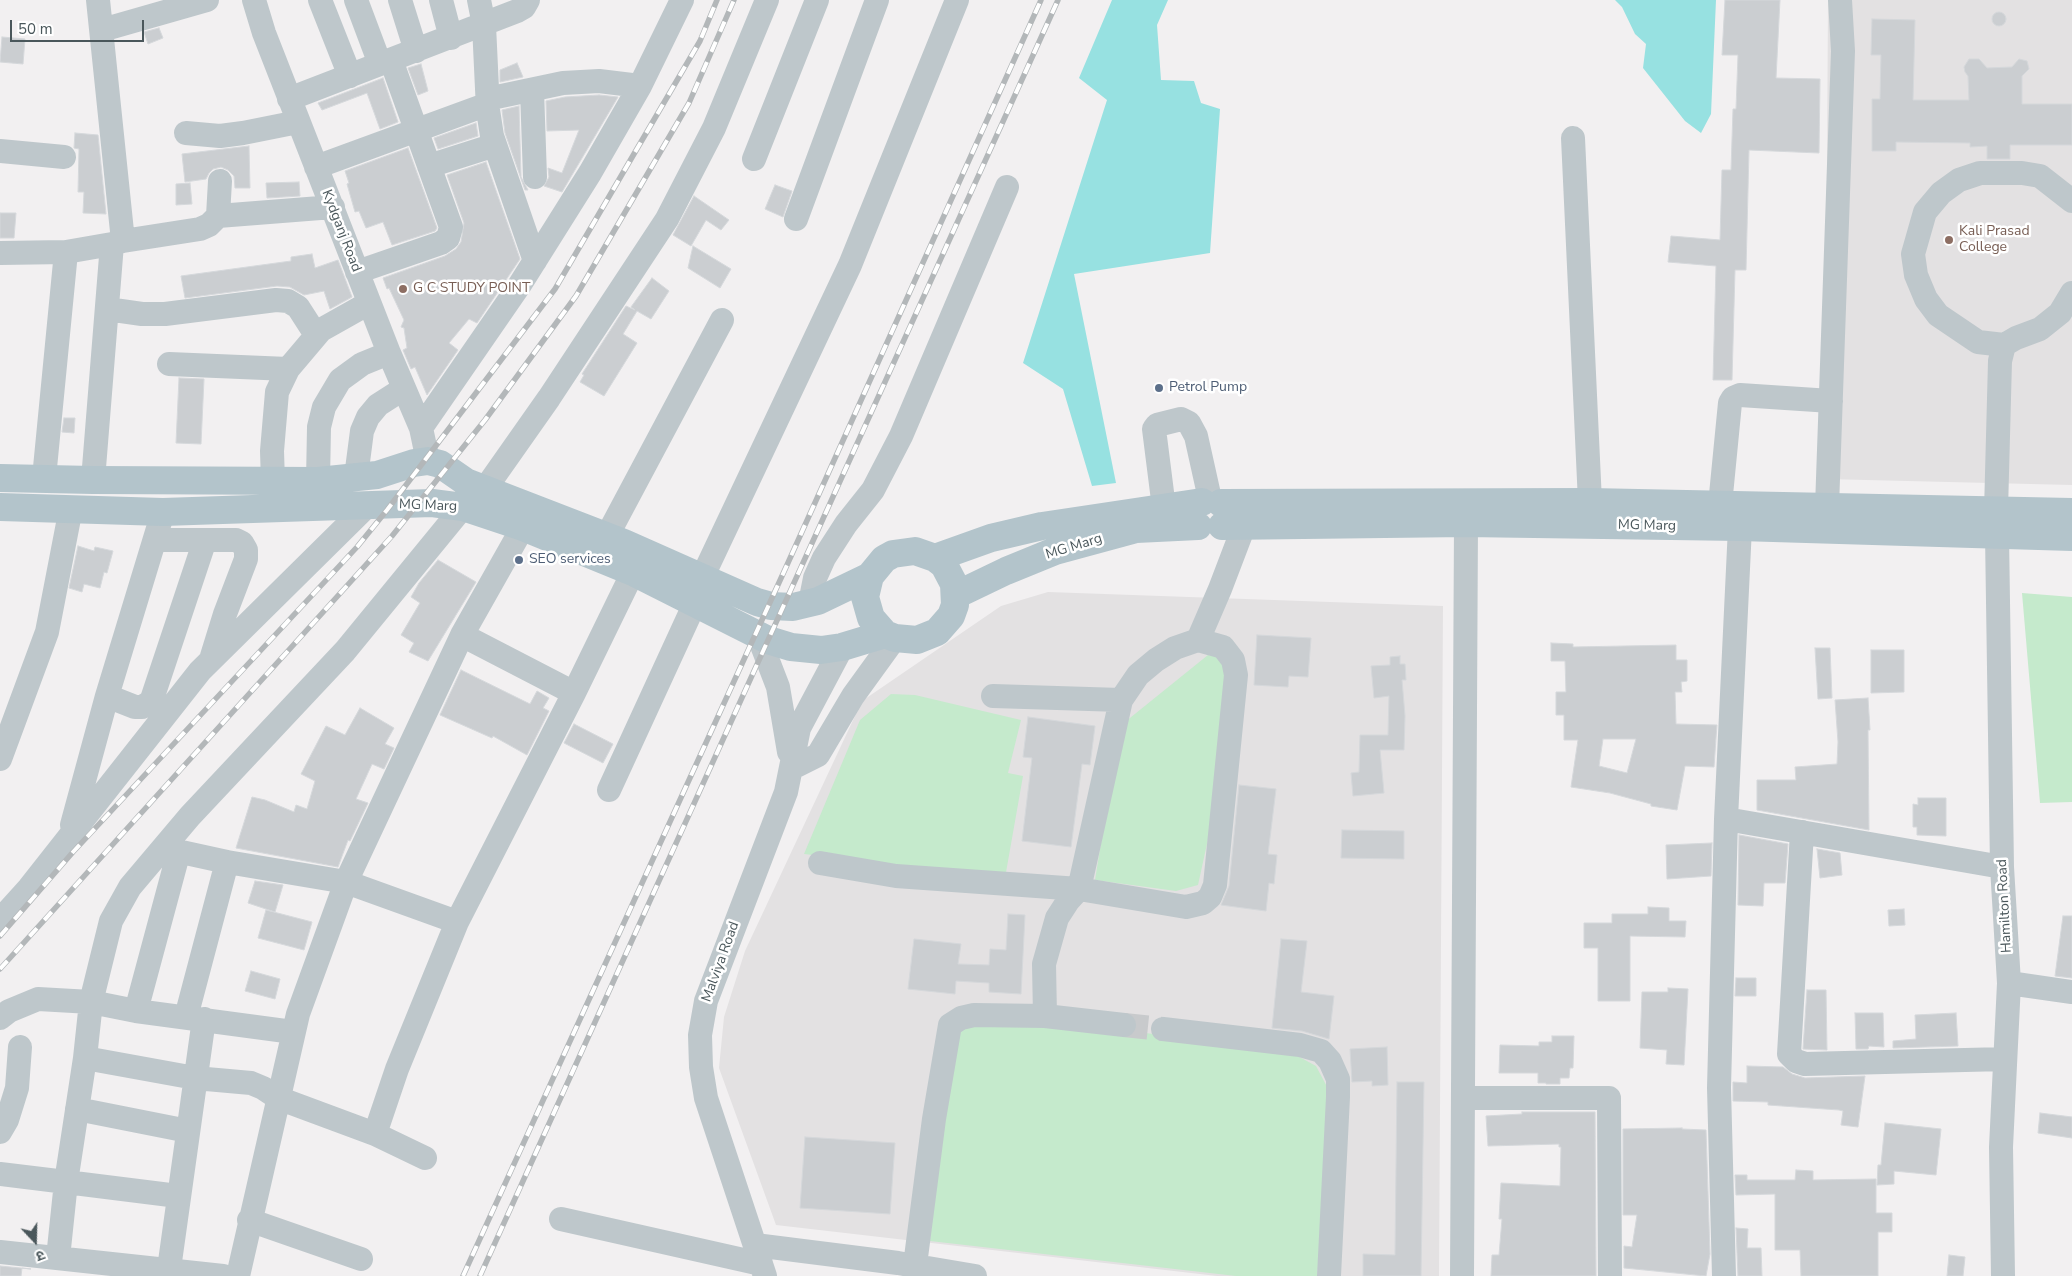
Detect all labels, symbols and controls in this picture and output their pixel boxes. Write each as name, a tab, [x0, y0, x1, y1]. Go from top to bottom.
scale bar	[12, 10, 146, 42]
text: 50 m	[18, 19, 53, 39]
street label: Kydganj Road	[318, 188, 364, 274]
place label: Kali Prasad College	[1959, 224, 2030, 256]
marker: Kali Prasad College	[1943, 234, 1955, 246]
place label: G C STUDY POINT	[413, 281, 530, 297]
marker: G C STUDY POINT	[397, 283, 409, 295]
place label: Petrol Pump	[1169, 380, 1247, 396]
marker: Petrol Pump	[1153, 382, 1165, 394]
street label: MG Marg	[399, 497, 457, 515]
street label: MG Marg	[1618, 517, 1676, 535]
street label: MG Marg	[1044, 530, 1104, 564]
place label: SEO services	[529, 552, 611, 568]
marker: SEO services	[513, 554, 525, 566]
street label: Hamilton Road	[1994, 859, 2016, 953]
street label: Malviya Road	[699, 919, 743, 1005]
north arrow	[10, 1216, 60, 1266]
text: उ	[33, 1245, 48, 1266]

